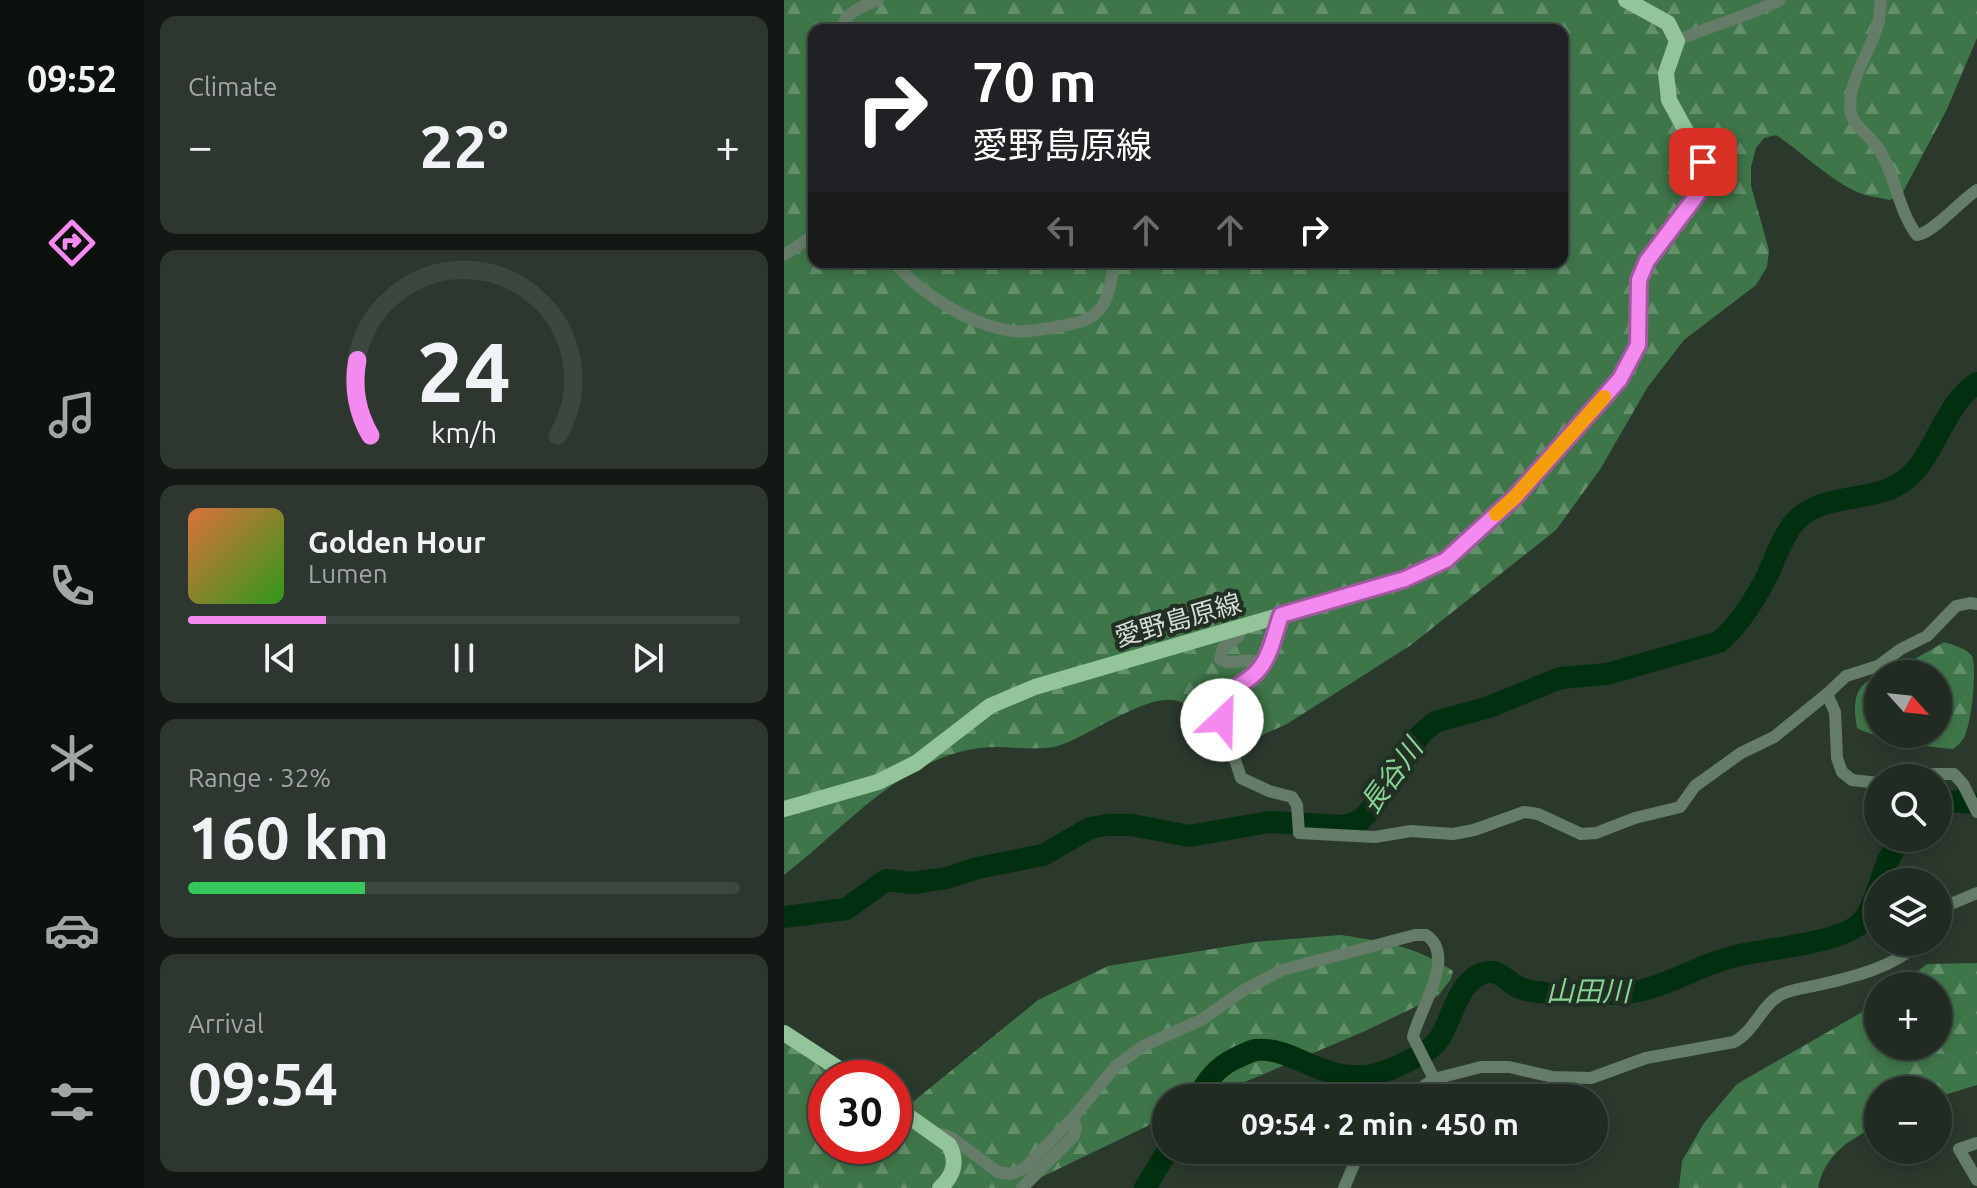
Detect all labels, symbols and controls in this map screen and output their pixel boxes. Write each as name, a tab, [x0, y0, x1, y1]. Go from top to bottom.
text: 70 m	[972, 50, 1097, 113]
icon: right	[840, 56, 944, 160]
text: 09:52	[27, 58, 117, 99]
text: Climate	[188, 72, 277, 101]
text: 22°	[420, 112, 508, 179]
text: −	[188, 121, 213, 170]
text: +	[715, 121, 740, 170]
text: 愛野島原線	[972, 124, 1152, 165]
pin	[1669, 128, 1737, 196]
icon: arrive	[1681, 140, 1725, 184]
icon: left	[1040, 208, 1084, 252]
icon: ahead	[1124, 208, 1168, 252]
icon: ahead	[1208, 208, 1252, 252]
icon: right	[1292, 208, 1336, 252]
icon: directions	[44, 215, 100, 271]
text: 24	[417, 323, 511, 417]
icon: music	[44, 387, 100, 443]
text: km/h	[431, 416, 497, 448]
text: Golden Hour	[308, 525, 486, 559]
icon: phone	[44, 558, 100, 614]
text: Lumen	[308, 559, 388, 588]
street label: 愛野島原線	[1111, 588, 1244, 651]
icon: previous	[258, 636, 302, 680]
icon: pause	[442, 636, 486, 680]
icon: next	[626, 636, 670, 680]
north arrow	[1864, 660, 1952, 748]
map controls	[1864, 660, 1952, 1164]
position arrow	[1180, 678, 1264, 762]
icon: climate	[44, 730, 100, 786]
water label: 長谷川	[1353, 730, 1430, 819]
text: Range · 32%	[188, 763, 331, 792]
button: search	[1864, 764, 1952, 852]
text: 160 km	[188, 803, 389, 870]
button: layers	[1864, 868, 1952, 956]
icon: car	[44, 902, 100, 958]
button: +	[1864, 972, 1952, 1060]
water label: 山田川	[1546, 975, 1633, 1006]
text: Arrival	[188, 1009, 264, 1038]
text: 09:54	[188, 1049, 338, 1116]
speed limit sign: 30	[808, 1060, 912, 1164]
icon: filters	[44, 1074, 100, 1130]
button: −	[1864, 1076, 1952, 1164]
text: 09:54 · 2 min · 450 m	[1241, 1107, 1519, 1141]

